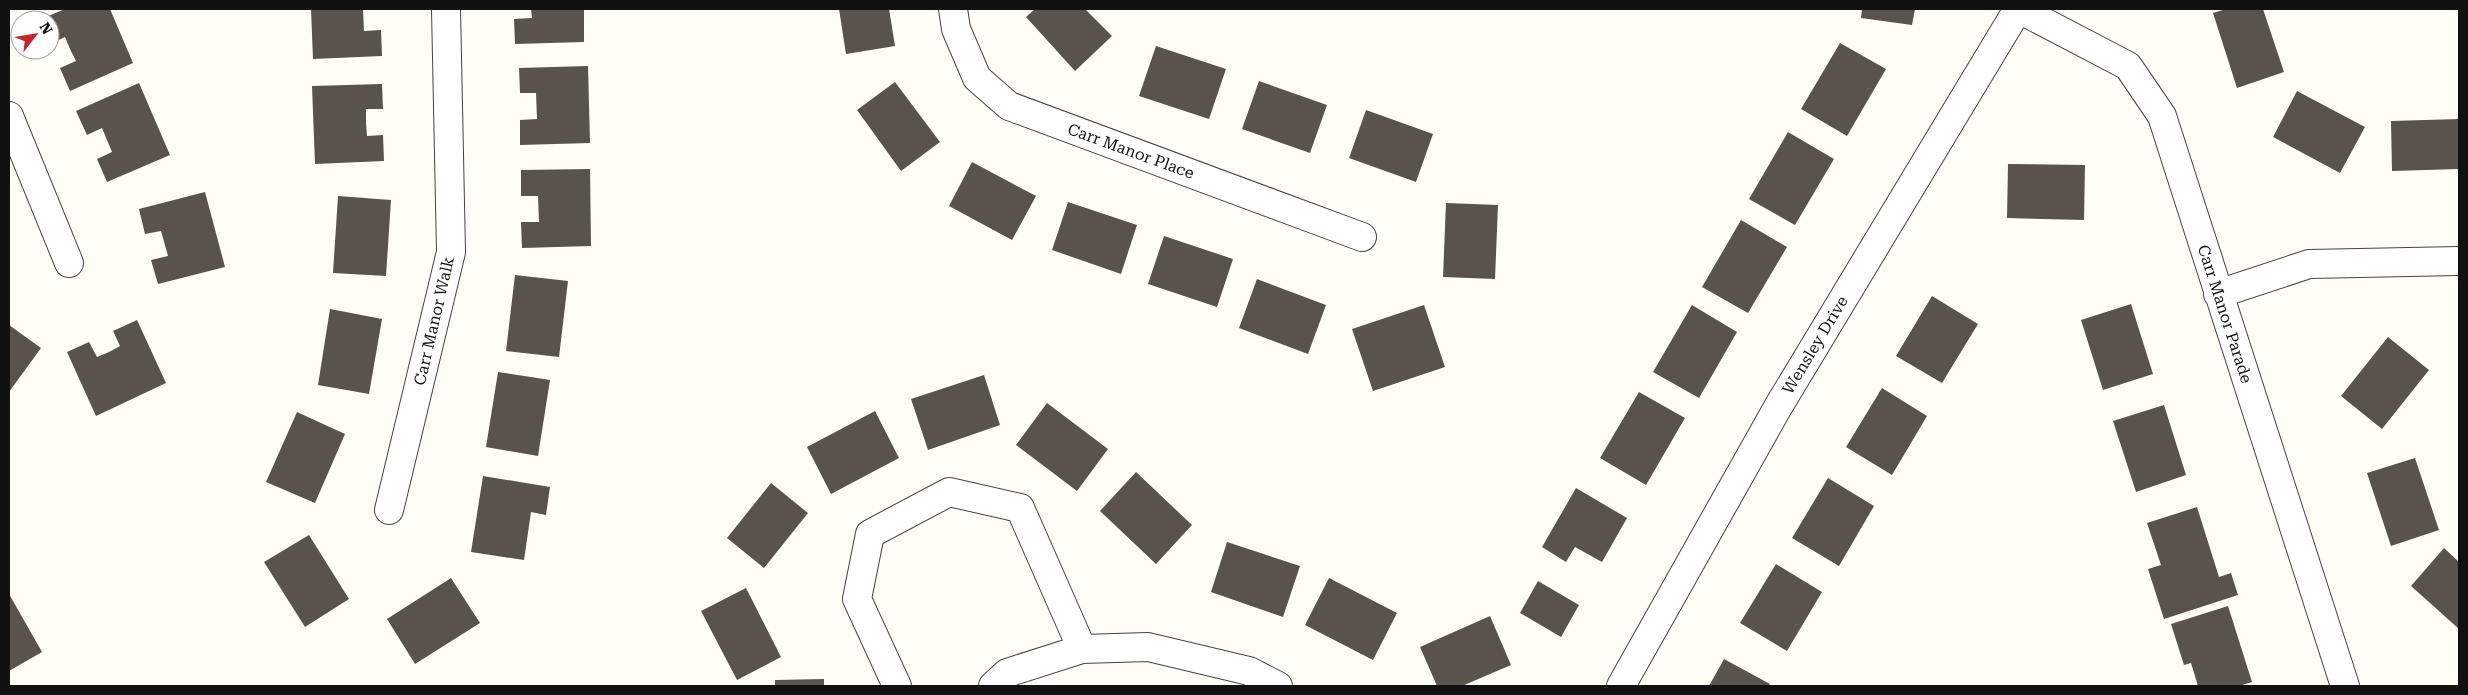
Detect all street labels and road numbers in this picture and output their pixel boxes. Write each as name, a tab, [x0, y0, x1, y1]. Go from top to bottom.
street label: Carr Manor Place	[1065, 119, 1197, 183]
street label: Carr Manor Parade	[2194, 242, 2256, 386]
street label: Carr Manor Walk	[410, 255, 458, 387]
street label: Wensley Drive	[1778, 292, 1852, 398]

